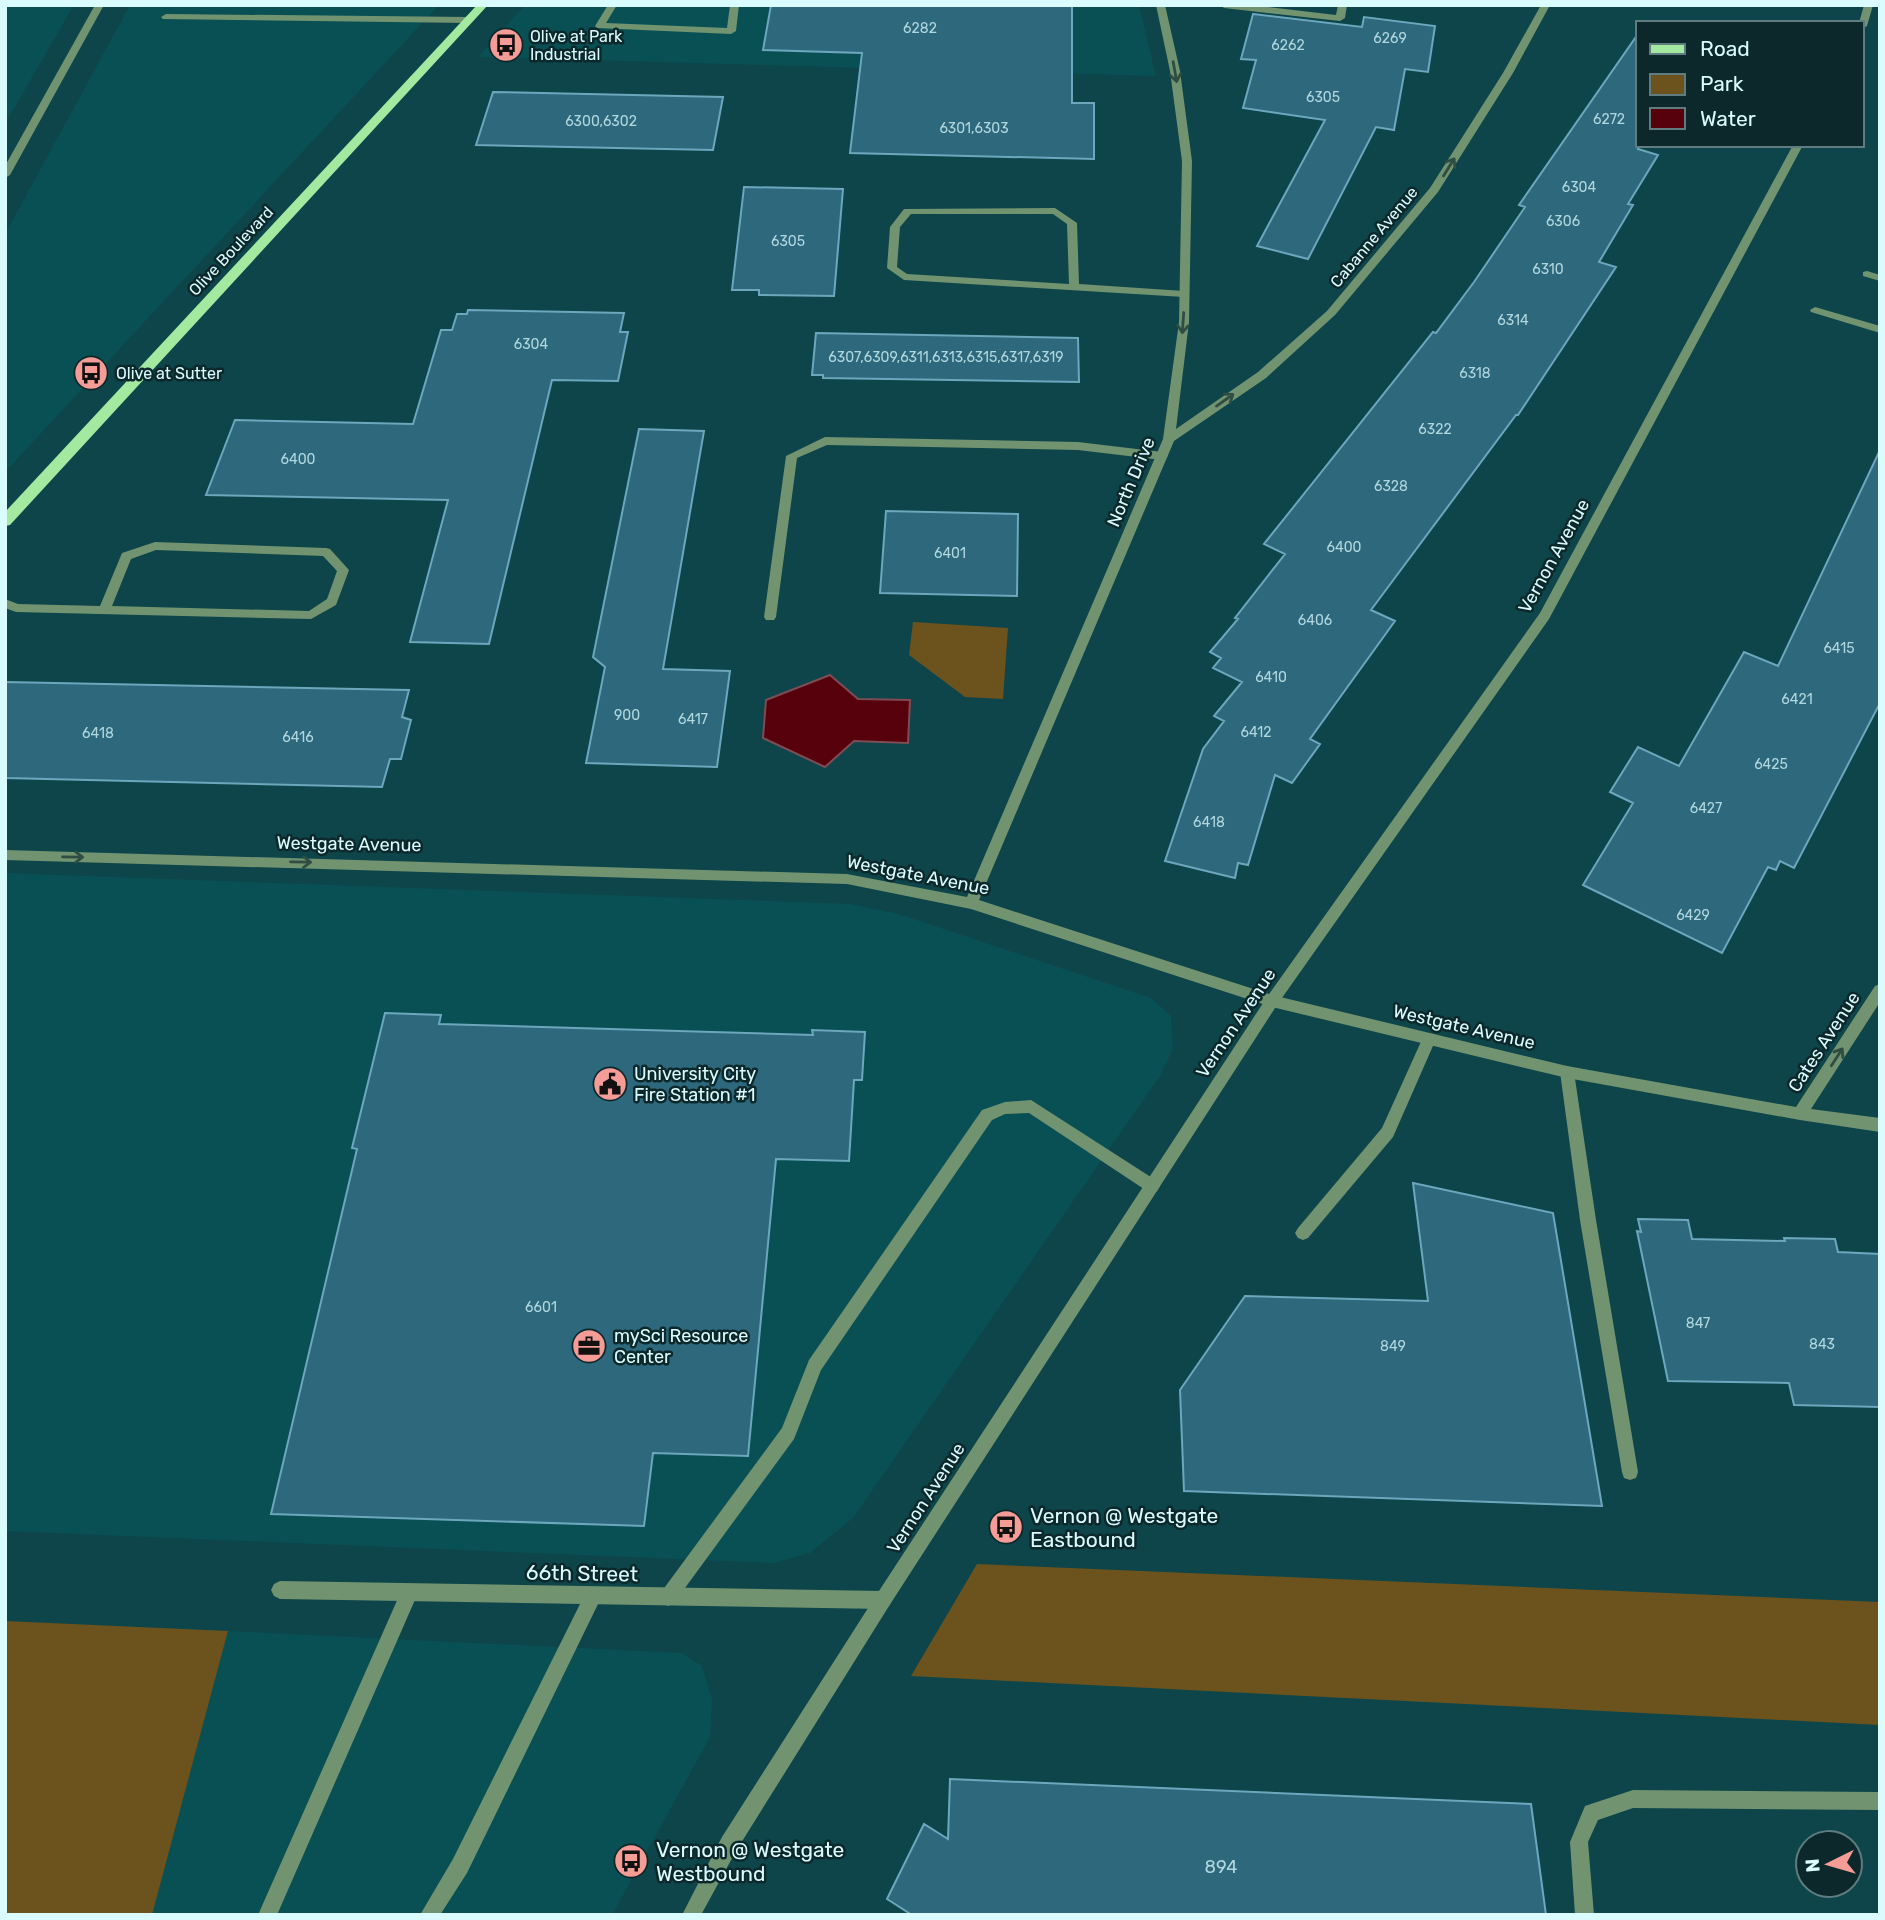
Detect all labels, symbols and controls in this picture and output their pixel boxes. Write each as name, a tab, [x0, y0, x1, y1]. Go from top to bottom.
house number: 6282	[903, 20, 937, 37]
legend	[1636, 21, 1864, 147]
bus stop icon: Olive at Park Industrial	[487, 26, 525, 64]
place label: Olive at Park Industrial	[530, 27, 623, 64]
house number: 6269	[1373, 30, 1407, 47]
text: Road	[1700, 36, 1750, 61]
house number: 6262	[1271, 37, 1305, 54]
one-way arrow	[1168, 60, 1182, 83]
text: Park	[1700, 71, 1744, 96]
house number: 6305	[1306, 89, 1340, 106]
text: Water	[1700, 106, 1756, 131]
house number: 6272	[1593, 111, 1625, 128]
house number: 6300,6302	[565, 113, 637, 130]
house number: 6301,6303	[939, 120, 1009, 137]
one-way arrow	[1442, 157, 1456, 177]
house number: 6304	[1562, 179, 1597, 196]
street label: Cabanne Avenue	[1326, 183, 1422, 291]
street label: Olive Boulevard	[185, 202, 277, 300]
house number: 6306	[1546, 213, 1580, 230]
house number: 6305	[771, 233, 805, 250]
house number: 6310	[1532, 261, 1564, 278]
one-way arrow	[1176, 311, 1189, 334]
house number: 6314	[1497, 312, 1529, 329]
house number: 6304	[514, 336, 549, 353]
house number: 6307,6309,6311,6313,6315,6317,6319	[828, 349, 1064, 366]
bus stop icon: Olive at Sutter	[72, 354, 110, 392]
place label: Olive at Sutter	[116, 364, 222, 383]
house number: 6318	[1459, 365, 1491, 382]
one-way arrow	[1215, 393, 1234, 408]
house number: 6322	[1418, 421, 1452, 438]
street label: North Drive	[1102, 434, 1160, 530]
house number: 6400	[281, 451, 316, 468]
house number: 6328	[1374, 478, 1408, 495]
street label: Vernon Avenue	[1514, 495, 1594, 617]
house number: 6400	[1327, 539, 1362, 556]
house number: 6401	[934, 545, 966, 562]
house number: 6406	[1298, 612, 1332, 629]
house number: 6415	[1823, 640, 1855, 657]
house number: 6410	[1255, 669, 1287, 686]
house number: 6421	[1781, 691, 1813, 708]
house number: 900	[614, 707, 640, 724]
house number: 6417	[678, 711, 708, 728]
house number: 6412	[1240, 724, 1272, 741]
house number: 6418	[82, 725, 114, 742]
house number: 6416	[282, 729, 314, 746]
house number: 6425	[1754, 756, 1788, 773]
house number: 6427	[1690, 800, 1722, 817]
house number: 6418	[1193, 814, 1225, 831]
street label: Westgate Avenue	[276, 832, 422, 856]
one-way arrow	[62, 850, 85, 864]
street label: Westgate Avenue	[845, 850, 991, 900]
one-way arrow	[289, 856, 312, 869]
house number: 6429	[1676, 907, 1710, 924]
street label: Vernon Avenue	[1191, 964, 1281, 1082]
street label: Cates Avenue	[1783, 988, 1865, 1096]
street label: Westgate Avenue	[1391, 1000, 1537, 1054]
one-way arrow	[1830, 1047, 1844, 1067]
place label: University City Fire Station #1	[634, 1063, 756, 1106]
public building icon: University City Fire Station #1	[591, 1065, 629, 1103]
house number: 6601	[525, 1299, 557, 1316]
house number: 847	[1686, 1315, 1710, 1332]
place label: mySci Resource Center	[614, 1325, 748, 1368]
office icon: mySci Resource Center	[570, 1327, 608, 1365]
house number: 843	[1809, 1336, 1835, 1353]
house number: 849	[1380, 1338, 1406, 1355]
street label: Vernon Avenue	[882, 1439, 970, 1557]
place label: Vernon @ Westgate Eastbound	[1030, 1503, 1218, 1552]
bus stop icon: Vernon @ Westgate Eastbound	[987, 1508, 1025, 1546]
street label: 66th Street	[526, 1560, 638, 1586]
north arrow	[1794, 1829, 1864, 1899]
place label: Vernon @ Westgate Westbound	[656, 1837, 844, 1886]
bus stop icon: Vernon @ Westgate Westbound	[612, 1842, 650, 1880]
house number: 894	[1204, 1856, 1238, 1878]
text: N	[1801, 1858, 1825, 1873]

